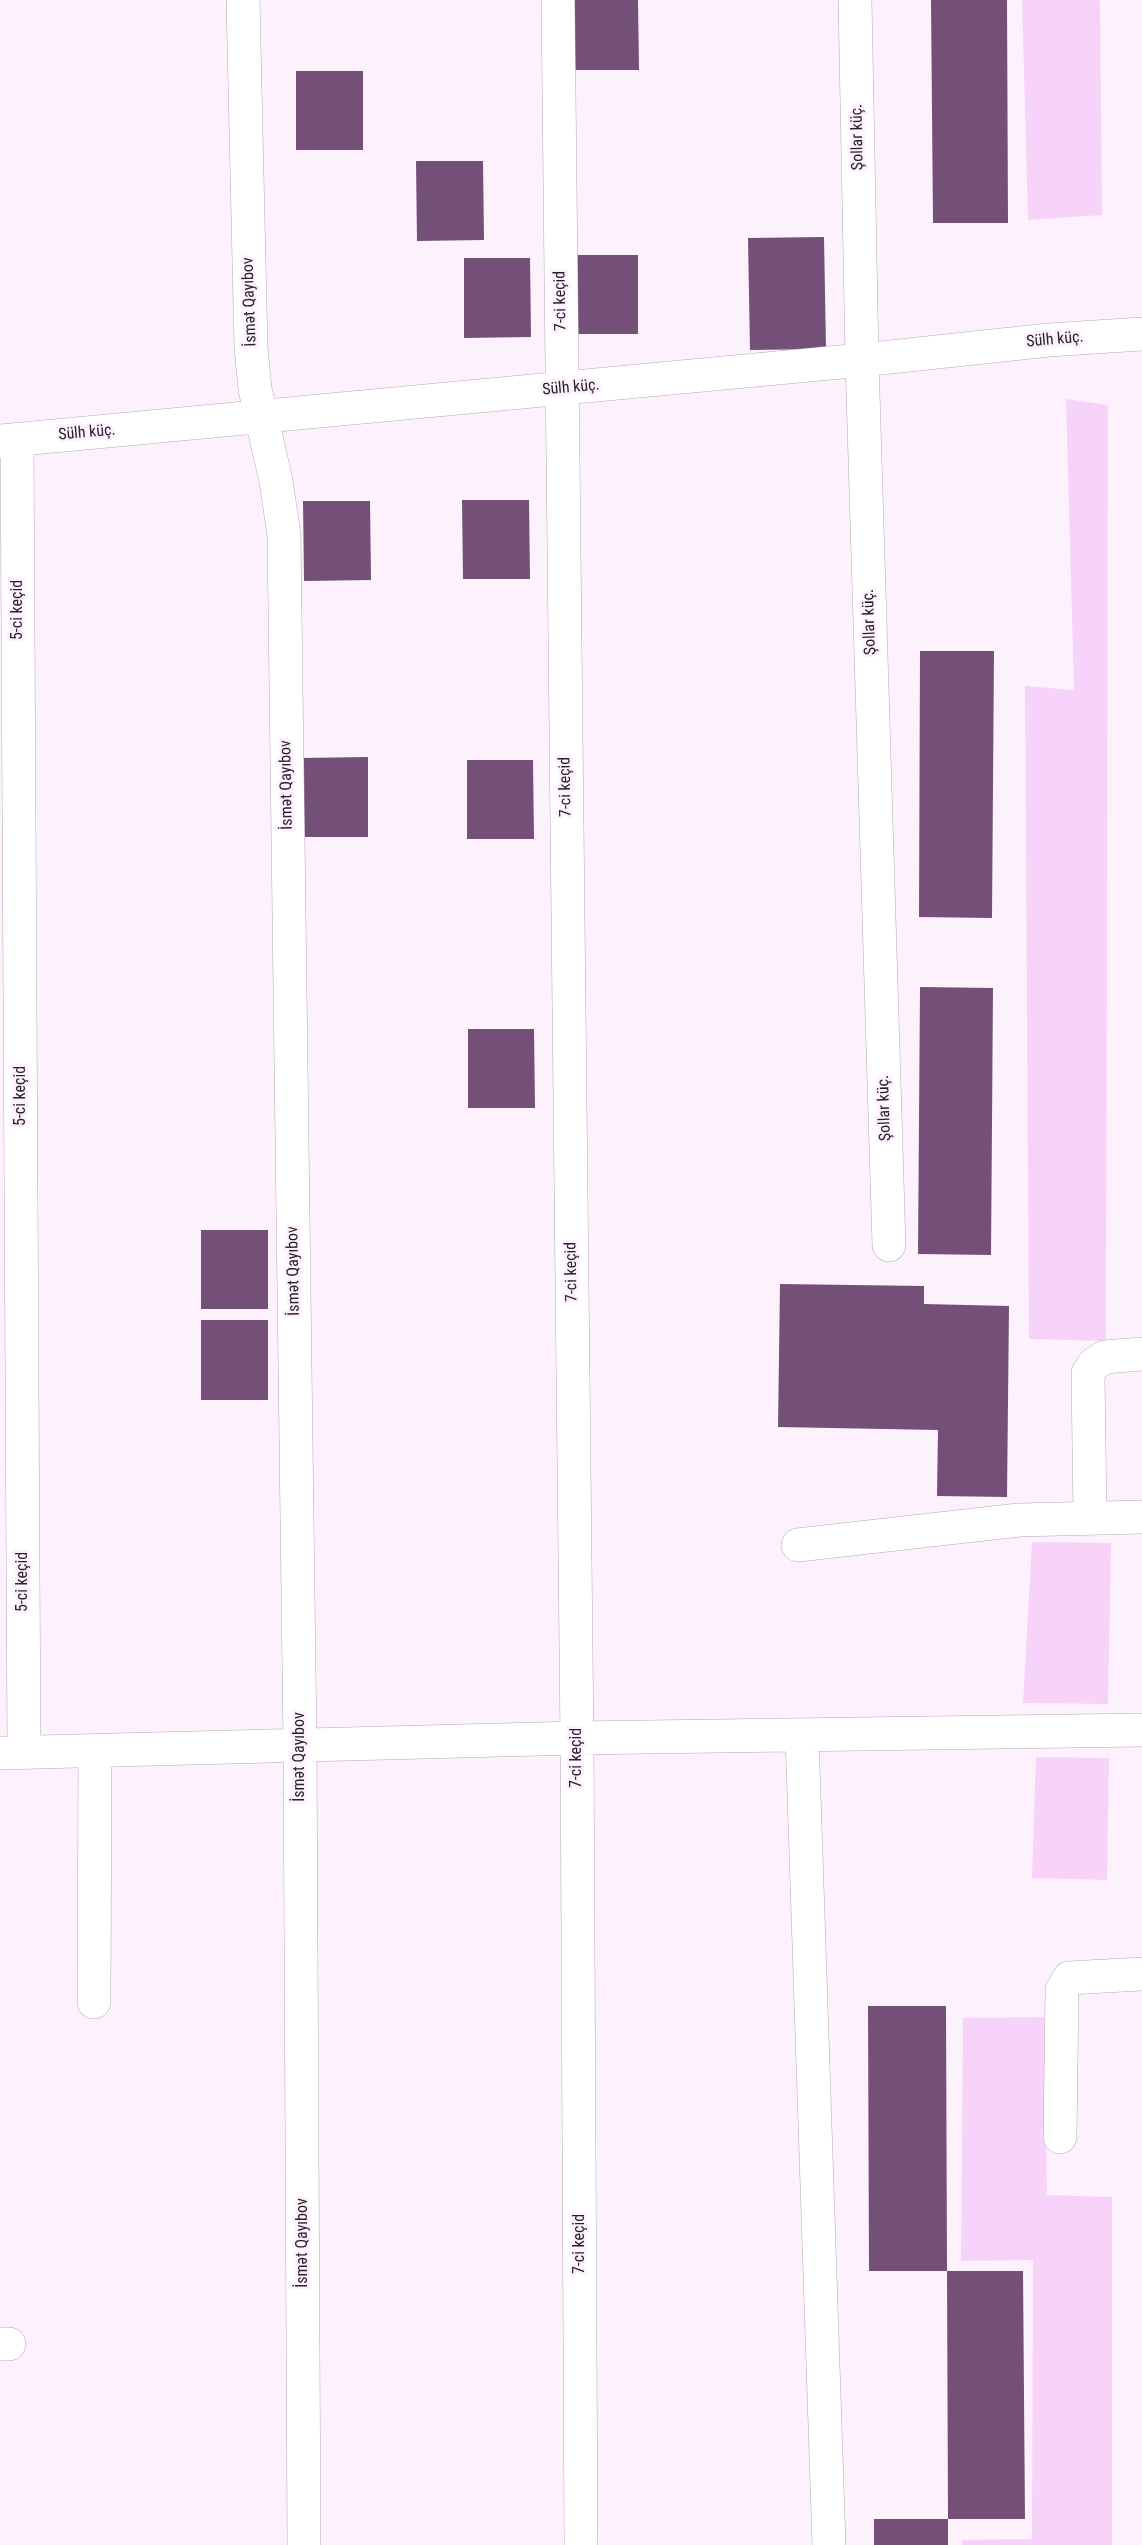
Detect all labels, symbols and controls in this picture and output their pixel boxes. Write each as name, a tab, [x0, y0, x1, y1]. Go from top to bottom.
street label: Şollar küç.	[848, 104, 868, 170]
street label: İsmət Qayıbov	[239, 257, 261, 347]
street label: 7-ci keçid	[551, 271, 571, 331]
street label: Sülh küç.	[1025, 328, 1085, 352]
street label: Sülh küç.	[541, 376, 601, 400]
street label: Sülh küç.	[57, 421, 117, 445]
street label: 5-ci keçid	[8, 580, 28, 640]
street label: Şollar küç.	[859, 588, 881, 656]
street label: İsmət Qayıbov	[277, 740, 297, 830]
street label: 7-ci keçid	[556, 757, 576, 817]
street label: 5-ci keçid	[11, 1066, 31, 1126]
street label: Şollar küç.	[874, 1074, 896, 1142]
street label: İsmət Qayıbov	[284, 1226, 304, 1316]
street label: 7-ci keçid	[562, 1242, 582, 1302]
street label: 5-ci keçid	[13, 1552, 33, 1612]
street label: İsmət Qayıbov	[290, 1712, 310, 1802]
street label: 7-ci keçid	[567, 1728, 587, 1788]
street label: İsmət Qayıbov	[293, 2198, 313, 2288]
street label: 7-ci keçid	[570, 2214, 590, 2274]

